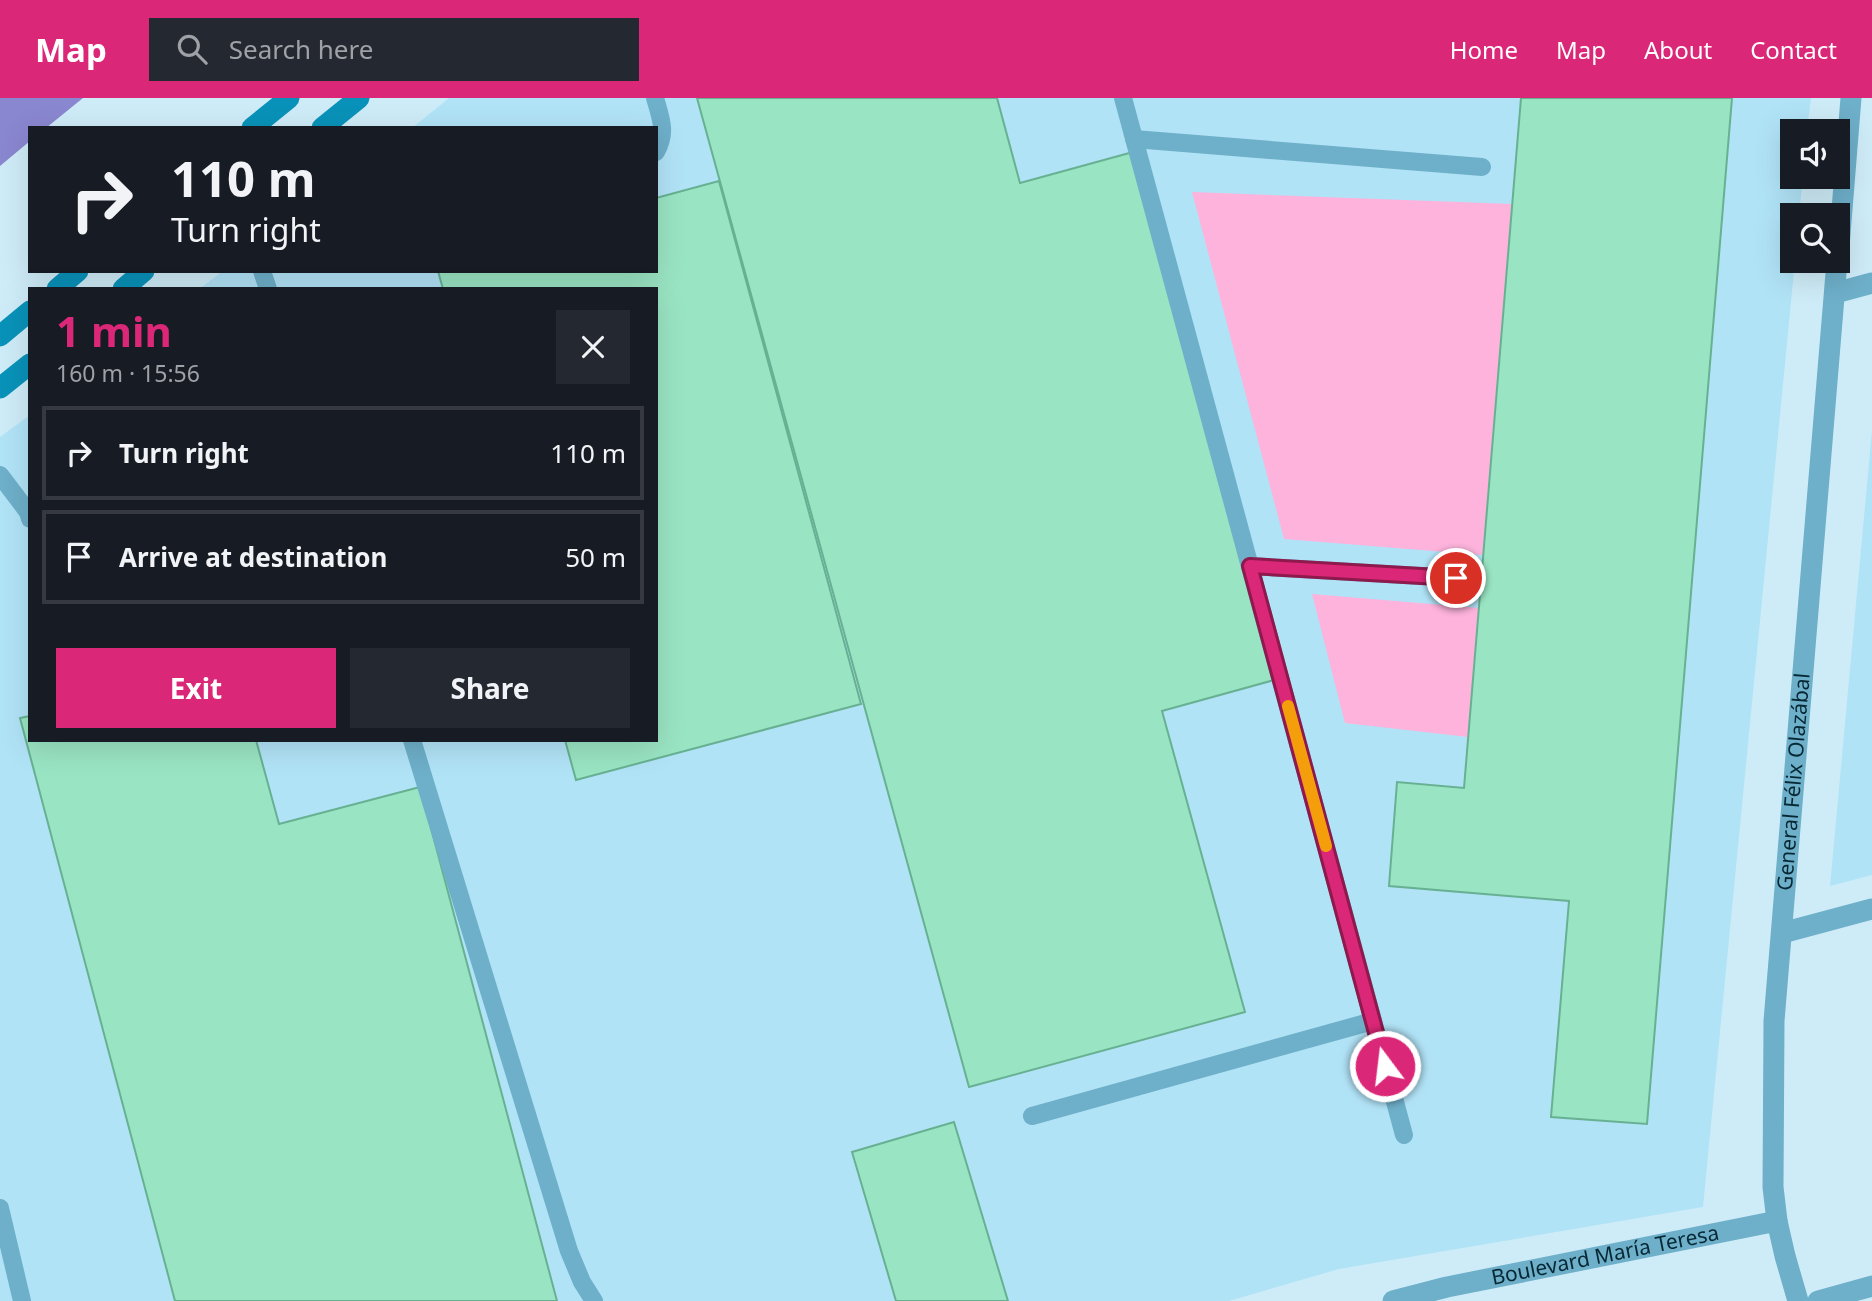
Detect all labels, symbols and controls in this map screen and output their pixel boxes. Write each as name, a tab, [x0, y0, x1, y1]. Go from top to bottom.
search box	[149, 18, 639, 81]
text: Map	[35, 27, 107, 72]
icon: search	[173, 30, 211, 68]
text: Search here	[229, 31, 373, 67]
text: Home	[1450, 33, 1518, 66]
text: Map	[1556, 33, 1606, 66]
text: About	[1644, 33, 1712, 66]
text: Contact	[1750, 33, 1837, 66]
map controls	[1780, 119, 1850, 273]
button: sound	[1780, 119, 1850, 189]
text: 110 m	[171, 145, 316, 211]
icon: right	[56, 154, 147, 245]
button: search	[1780, 203, 1850, 273]
text: Turn right	[171, 208, 321, 251]
text: 1 min	[56, 302, 172, 359]
button: close	[556, 310, 630, 384]
text: 160 m · 15:56	[56, 357, 200, 389]
icon: right	[60, 434, 98, 472]
text: Turn right	[119, 435, 249, 471]
text: 110 m	[550, 435, 626, 471]
icon: arrive	[60, 538, 98, 576]
text: Arrive at destination	[119, 539, 388, 575]
text: 50 m	[565, 539, 626, 575]
pin	[1426, 548, 1486, 608]
icon: arrive	[1437, 559, 1475, 597]
button: Exit	[56, 648, 336, 728]
button: Share	[350, 648, 630, 728]
street label: General Félix Olazábal	[1770, 672, 1816, 892]
position arrow	[1348, 1029, 1422, 1103]
street label: Boulevard María Teresa	[1489, 1218, 1721, 1291]

